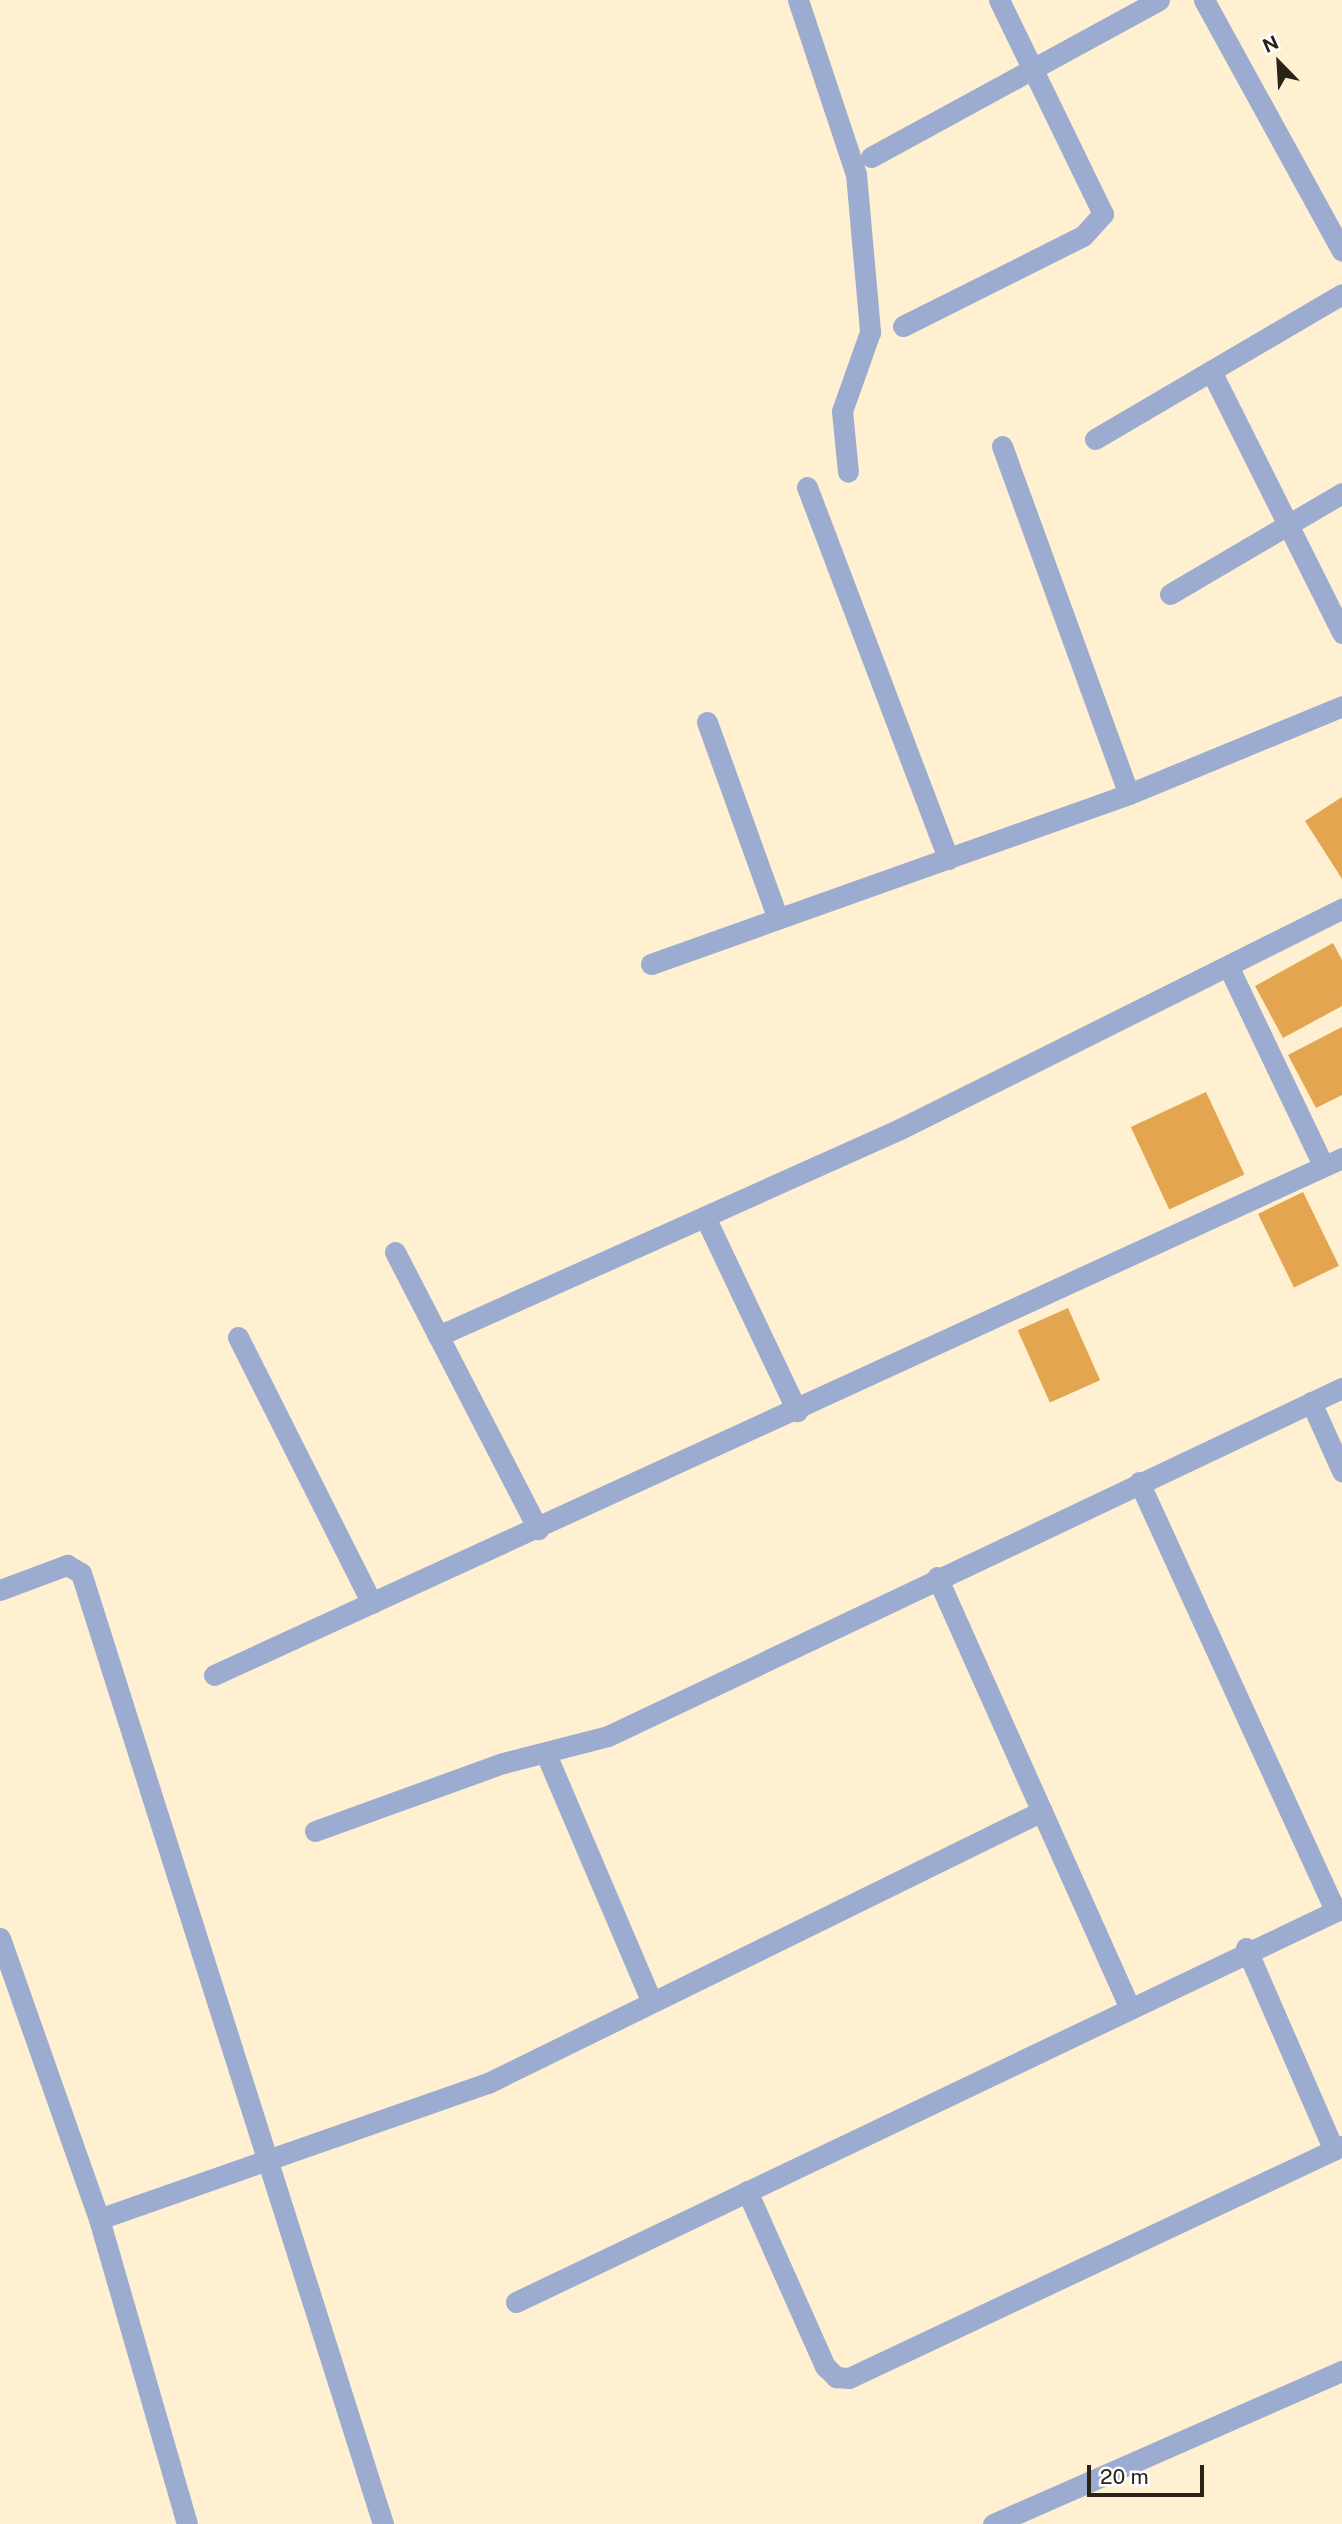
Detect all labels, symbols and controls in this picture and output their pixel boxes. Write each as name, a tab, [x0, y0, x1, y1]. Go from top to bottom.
north arrow	[1244, 28, 1314, 98]
text: N	[1259, 31, 1282, 57]
scale bar	[1090, 2450, 1207, 2494]
text: 20 m	[1100, 2464, 1149, 2489]

